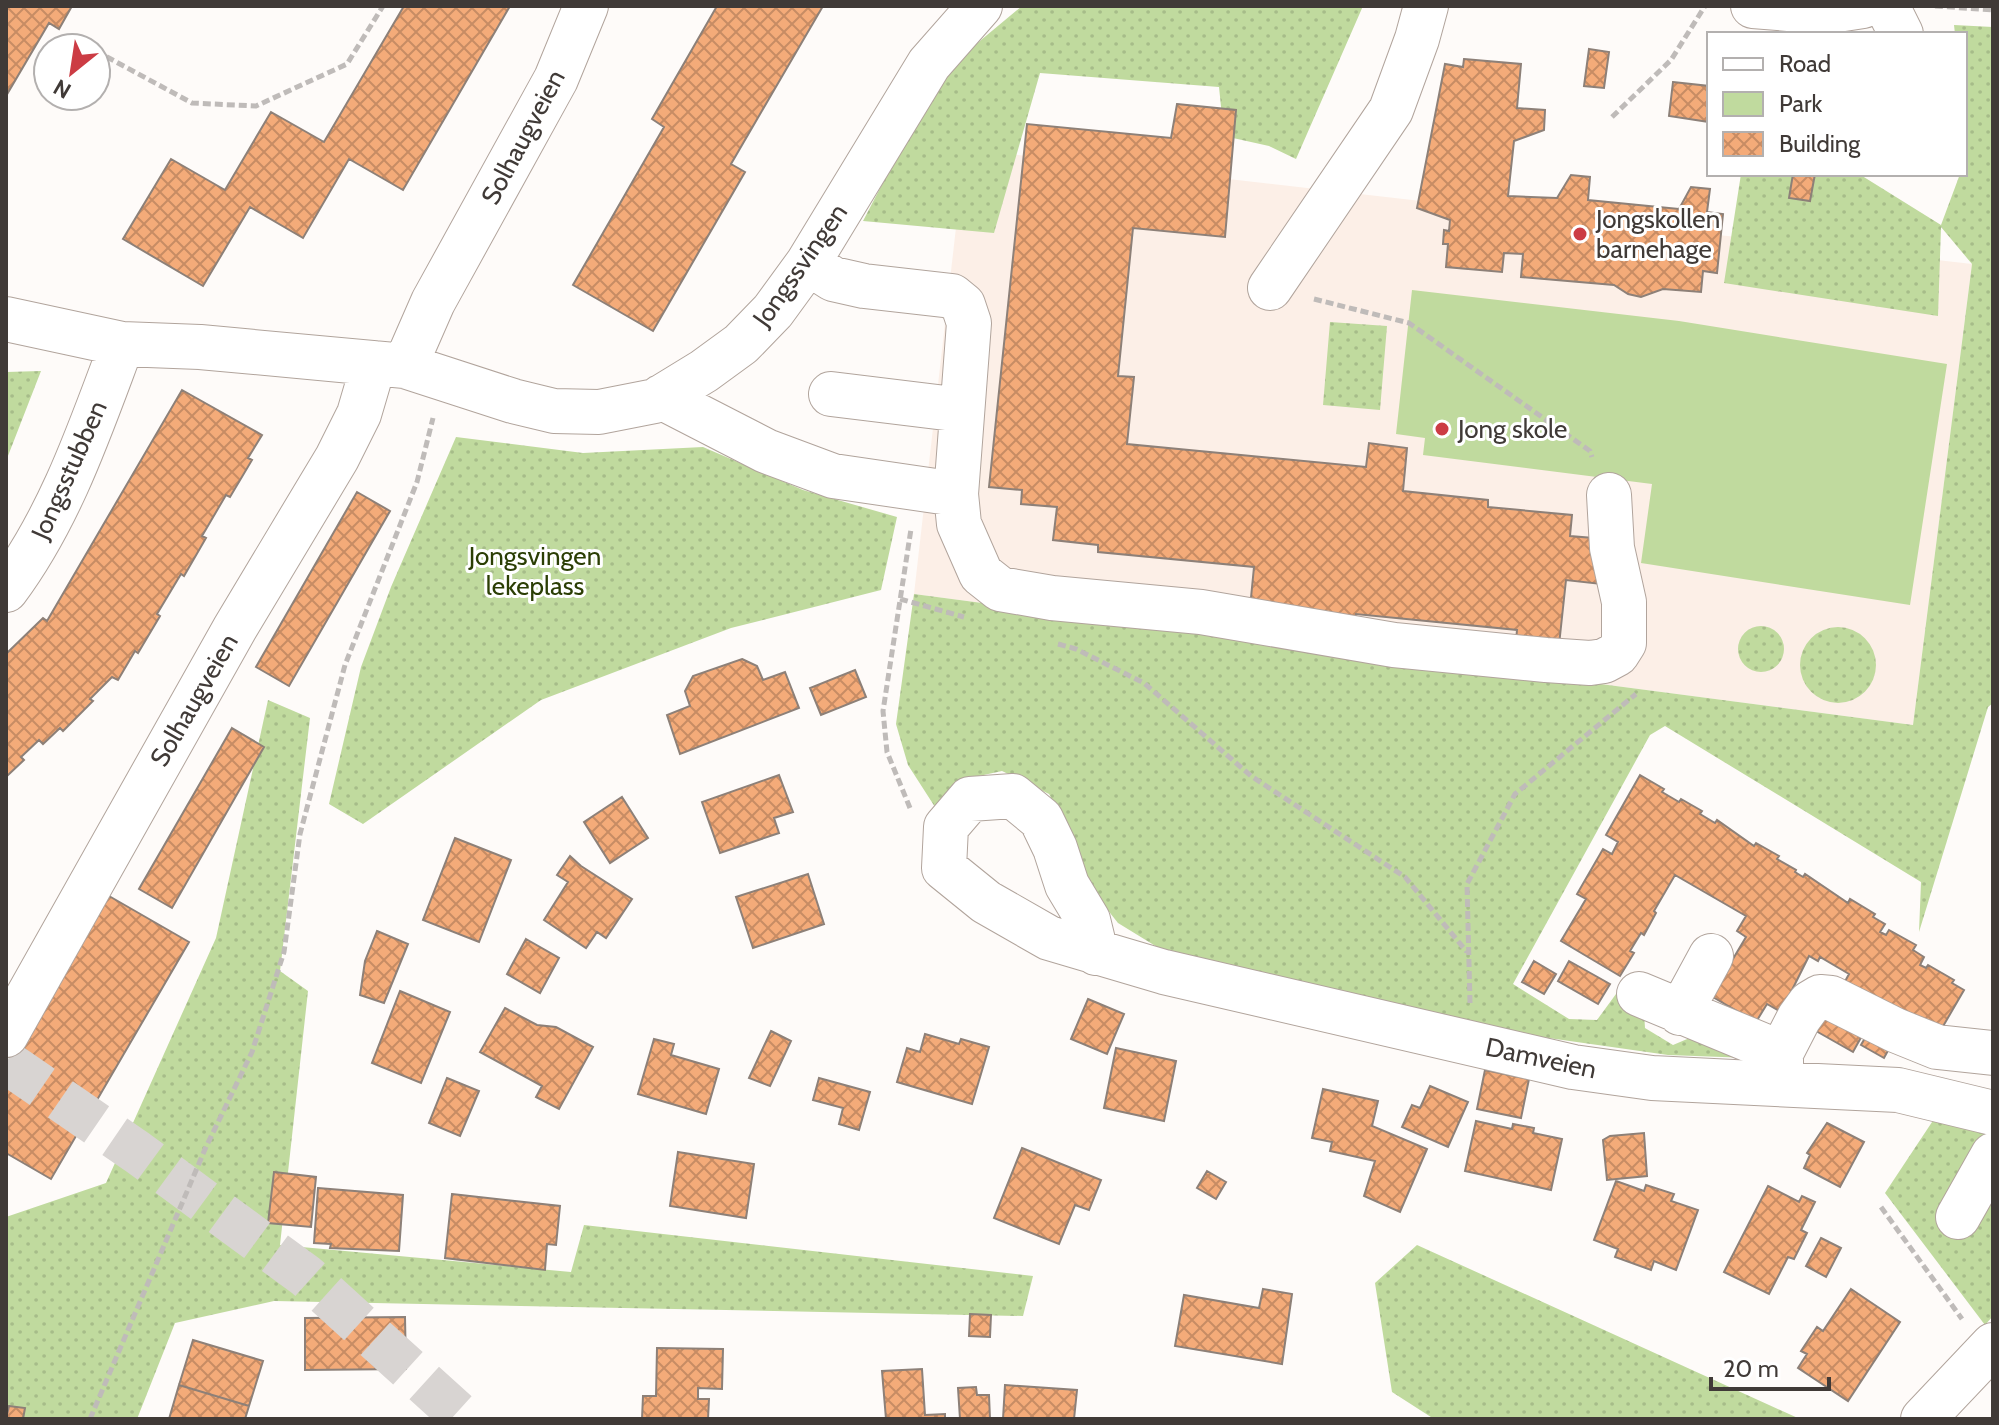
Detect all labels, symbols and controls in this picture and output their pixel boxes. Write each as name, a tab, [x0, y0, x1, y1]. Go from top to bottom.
north arrow	[32, 32, 112, 112]
legend	[1707, 32, 1967, 176]
text: Road	[1779, 49, 1831, 78]
street label: Solhaugveien	[474, 64, 572, 210]
text: N	[49, 73, 76, 104]
text: Park	[1779, 89, 1822, 118]
text: Building	[1779, 129, 1861, 158]
street label: Jongssvingen	[745, 197, 854, 334]
place label: Jongskollen barnehage	[1595, 203, 1720, 265]
marker: Jongskollen barnehage	[1571, 225, 1589, 243]
street label: Jongsstubben	[24, 396, 114, 545]
place label: Jong skole	[1457, 413, 1567, 445]
marker: Jong skole	[1433, 420, 1451, 438]
park label: Jongsvingen lekeplass	[468, 540, 601, 602]
street label: Solhaugveien	[143, 628, 245, 772]
street label: Damveien	[1482, 1031, 1600, 1085]
scale bar	[1711, 1341, 1829, 1391]
text: 20 m	[1723, 1354, 1779, 1383]

